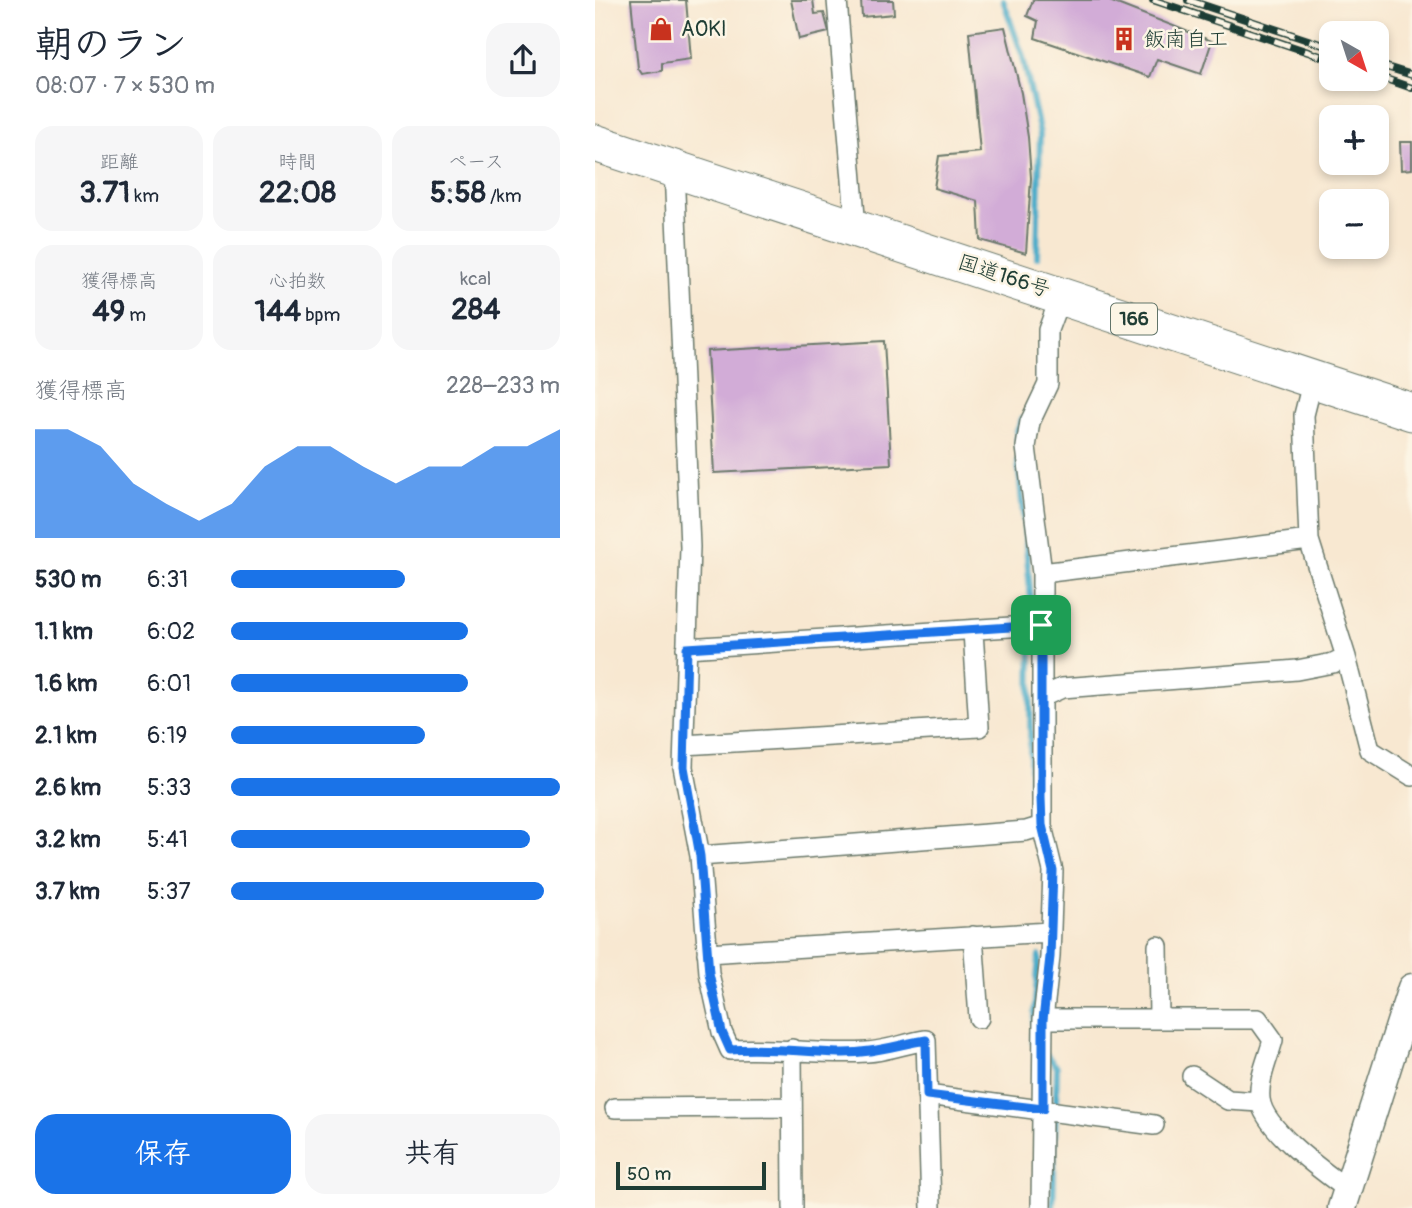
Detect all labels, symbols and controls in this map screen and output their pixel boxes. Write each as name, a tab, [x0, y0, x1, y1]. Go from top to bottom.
shop icon: AOKI	[647, 15, 675, 43]
place label: AOKI	[681, 16, 727, 43]
text: 朝のラン	[35, 21, 187, 69]
north arrow	[1319, 21, 1389, 91]
map controls	[1319, 21, 1389, 259]
button: share	[486, 23, 560, 97]
building icon: 飯南自工	[1110, 25, 1138, 53]
place label: 飯南自工	[1144, 26, 1228, 53]
text: 08:07 · 7 × 530 m	[35, 71, 215, 100]
button: +	[1319, 105, 1389, 175]
text: 距離	[100, 150, 138, 174]
text: 時間	[278, 150, 317, 174]
text: ペース	[448, 150, 504, 174]
text: 3.71	[79, 174, 130, 211]
text: 22:08	[259, 174, 336, 211]
text: 5:58	[430, 174, 486, 211]
text: km	[130, 184, 159, 208]
text: /km	[486, 184, 522, 208]
button: −	[1319, 189, 1389, 259]
street label: 国道166号	[954, 248, 1054, 304]
text: kcal	[460, 267, 491, 291]
text: 獲得標高	[81, 269, 157, 293]
text: 心拍数	[269, 269, 326, 293]
text: 284	[451, 291, 500, 328]
text: 49	[92, 293, 125, 330]
text: 144	[255, 293, 301, 330]
text: m	[125, 303, 146, 327]
text: bpm	[301, 303, 340, 327]
road number: 166	[1111, 304, 1157, 334]
text: 228–233 m	[446, 371, 560, 400]
text: 獲得標高	[35, 376, 127, 405]
text: 530 m	[35, 565, 101, 594]
text: 6:31	[147, 565, 188, 594]
pin	[1011, 595, 1071, 655]
icon: arrive	[1022, 606, 1060, 644]
text: 1.1 km	[35, 617, 93, 646]
text: 6:02	[147, 617, 195, 646]
text: 1.6 km	[35, 669, 97, 698]
text: 6:01	[147, 669, 191, 698]
text: 2.1 km	[35, 721, 97, 750]
text: 6:19	[147, 721, 187, 750]
text: 2.6 km	[35, 773, 101, 802]
text: 5:33	[147, 773, 191, 802]
text: 3.2 km	[35, 825, 101, 854]
text: 5:41	[147, 825, 188, 854]
text: 3.7 km	[35, 877, 100, 906]
text: 5:37	[147, 877, 191, 906]
button: 保存	[35, 1114, 291, 1194]
button: 共有	[305, 1114, 560, 1194]
scale bar	[616, 1159, 767, 1191]
text: 50 m	[627, 1162, 671, 1186]

